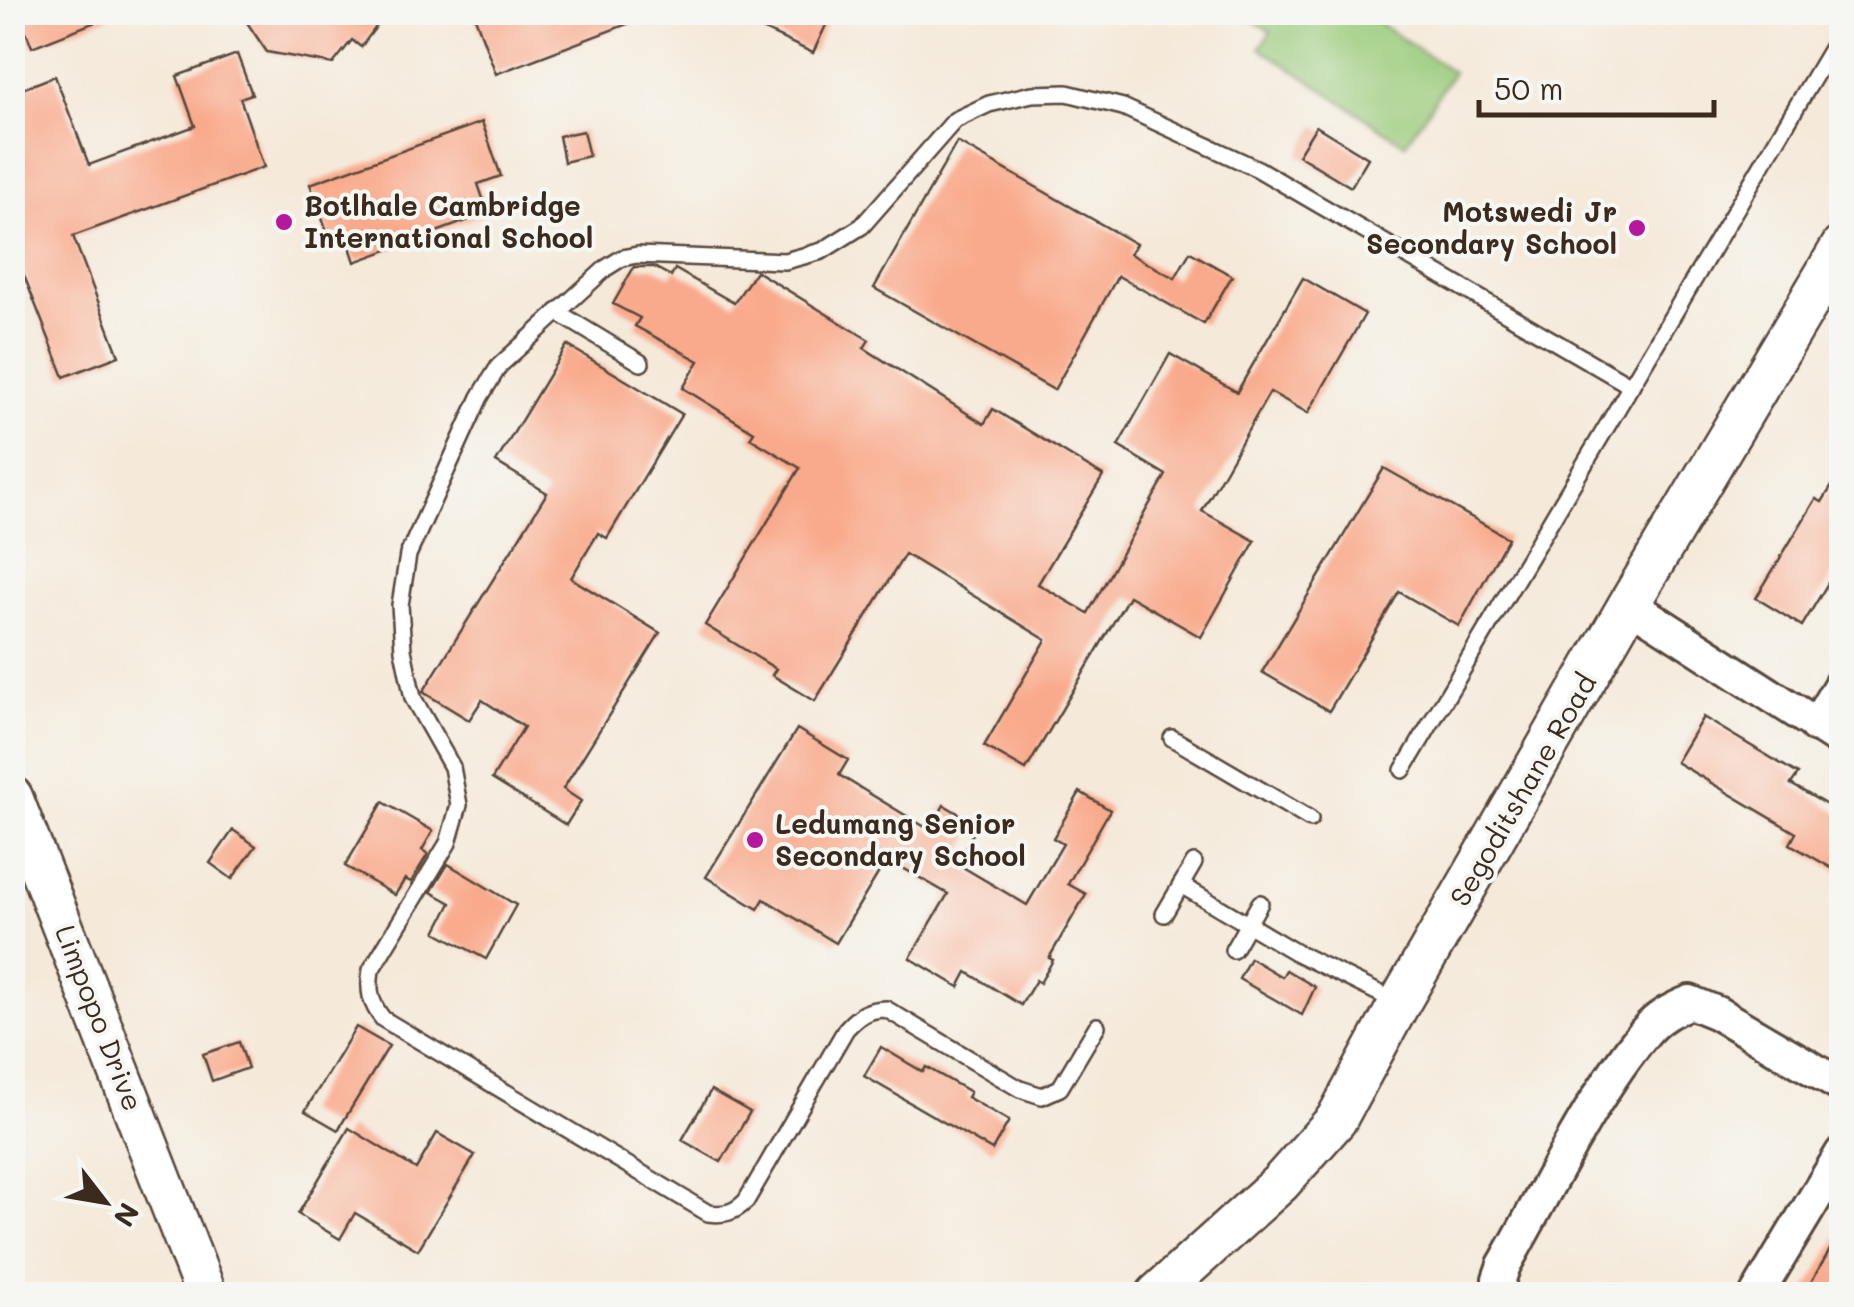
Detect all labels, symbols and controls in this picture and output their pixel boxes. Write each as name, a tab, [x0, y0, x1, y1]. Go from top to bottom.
scale bar	[1479, 55, 1714, 117]
text: 50 m	[1494, 68, 1564, 108]
place label: Botlhale Cambridge International School	[304, 187, 593, 255]
place label: Motswedi Jr Secondary School	[1366, 193, 1617, 262]
marker: Botlhale Cambridge International School	[273, 211, 295, 233]
marker: Motswedi Jr Secondary School	[1626, 217, 1648, 239]
street label: Segoditshane Road	[1441, 667, 1603, 912]
place label: Ledumang Senior Secondary School	[775, 805, 1026, 874]
marker: Ledumang Senior Secondary School	[744, 829, 766, 851]
street label: Limpopo Drive	[48, 920, 152, 1116]
north arrow	[55, 1152, 155, 1252]
text: N	[106, 1197, 148, 1234]

